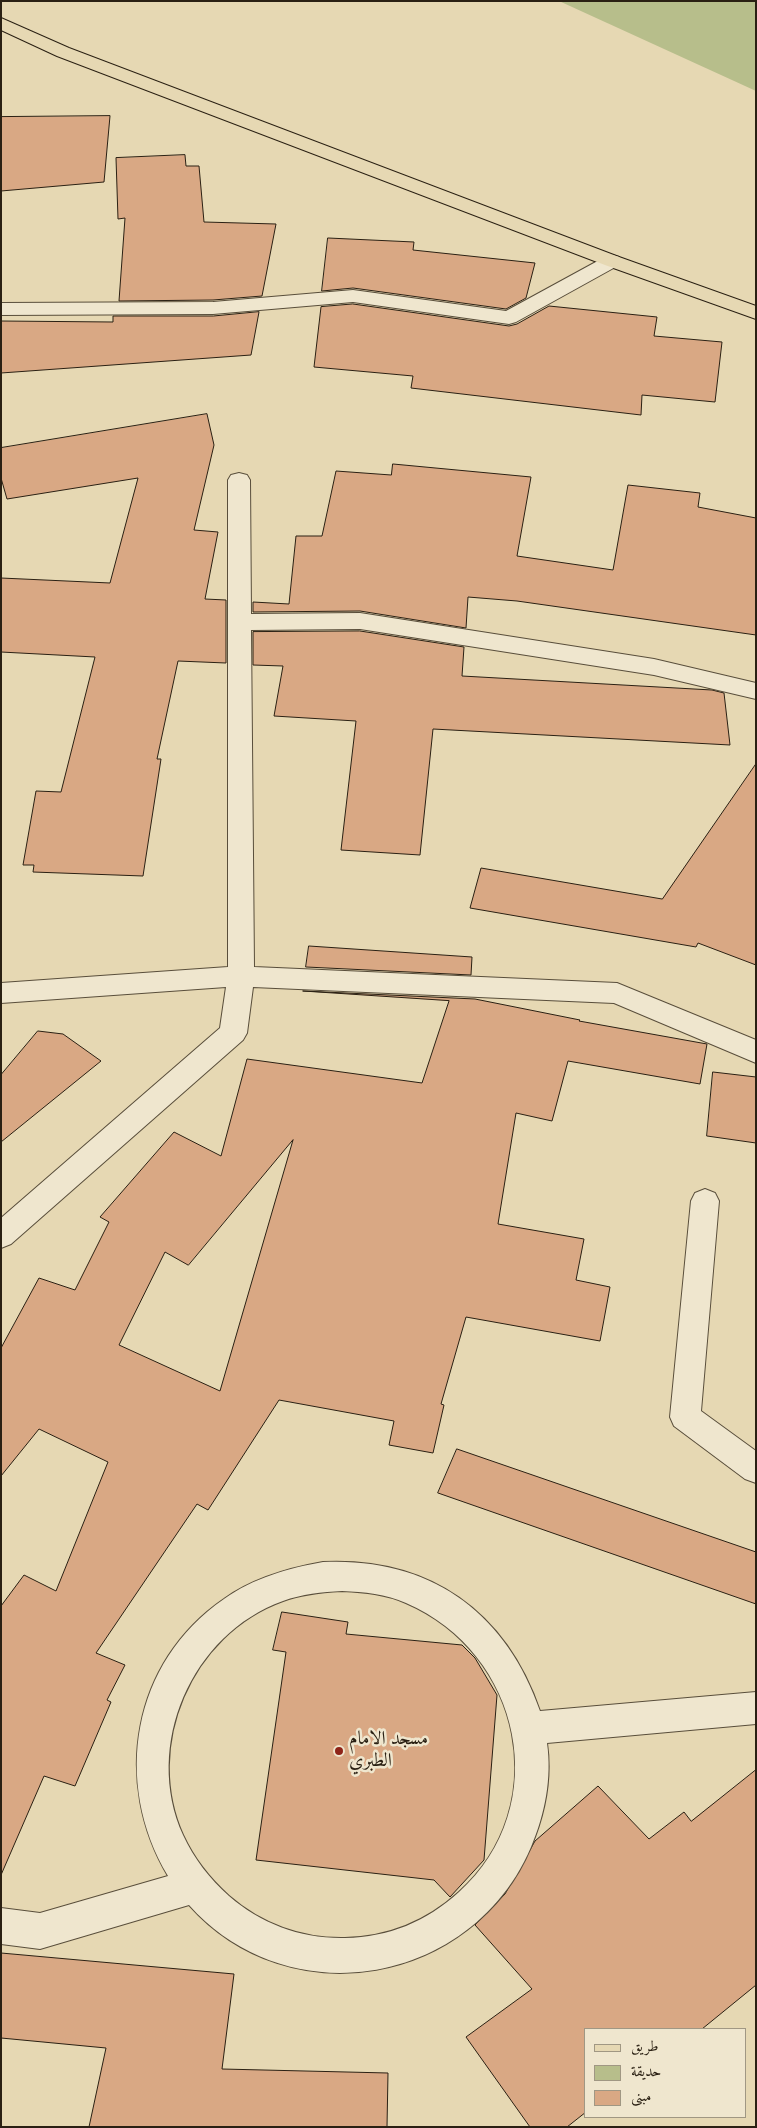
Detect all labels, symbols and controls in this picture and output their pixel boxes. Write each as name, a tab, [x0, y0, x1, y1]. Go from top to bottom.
place label: مسجد الامام الطبري	[349, 1729, 428, 1773]
marker: مسجد الامام الطبري	[333, 1745, 345, 1757]
legend	[584, 2028, 747, 2118]
text: طريق	[631, 2036, 658, 2056]
text: حديقة	[631, 2061, 661, 2081]
text: مبنى	[631, 2086, 651, 2106]

